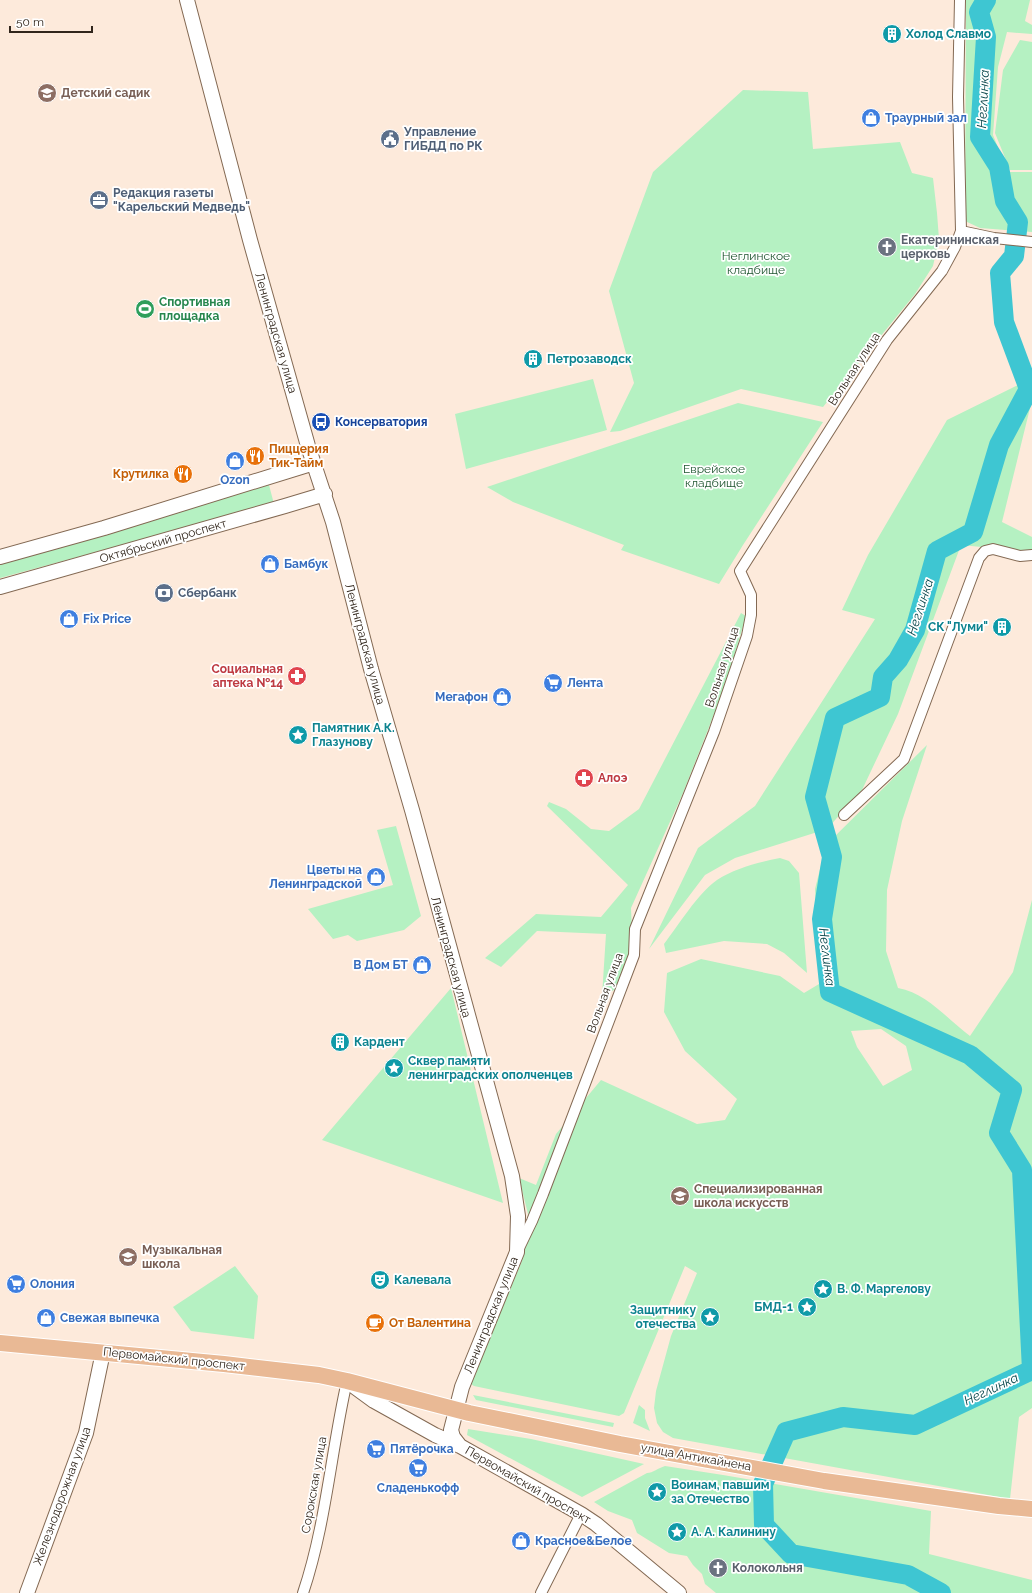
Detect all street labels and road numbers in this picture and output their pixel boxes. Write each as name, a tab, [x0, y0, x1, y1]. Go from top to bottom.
street label: Ленинградская улица	[252, 271, 300, 395]
street label: Вольная улица	[825, 330, 883, 408]
street label: Октябрьский проспект	[98, 516, 228, 566]
street label: Ленинградская улица	[342, 582, 388, 706]
street label: Вольная улица	[702, 625, 742, 709]
street label: Ленинградская улица	[428, 895, 474, 1019]
street label: Вольная улица	[584, 951, 626, 1035]
street label: Ленинградская улица	[461, 1254, 521, 1376]
street label: Первомайский проспект	[102, 1345, 246, 1373]
street label: Железнодорожная улица	[30, 1425, 94, 1567]
street label: Сорокская улица	[299, 1435, 329, 1535]
street label: улица Антикайнена	[640, 1440, 752, 1474]
street label: Первомайский проспект	[463, 1443, 593, 1527]

